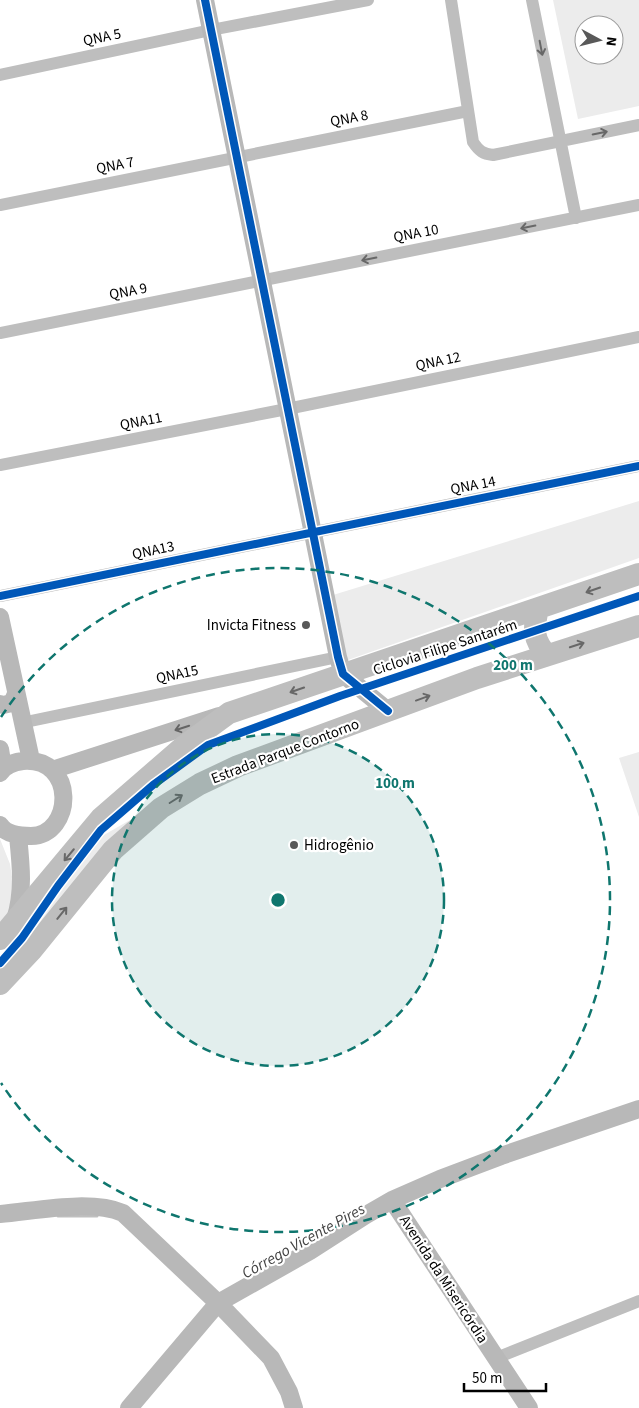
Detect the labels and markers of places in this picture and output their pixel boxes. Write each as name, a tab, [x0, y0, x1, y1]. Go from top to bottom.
place label: Invicta Fitness	[207, 615, 296, 636]
marker: Invicta Fitness	[300, 619, 312, 631]
place label: Hidrogênio	[304, 835, 374, 856]
marker: Hidrogênio	[288, 839, 300, 851]
centre of rings	[269, 891, 287, 909]

